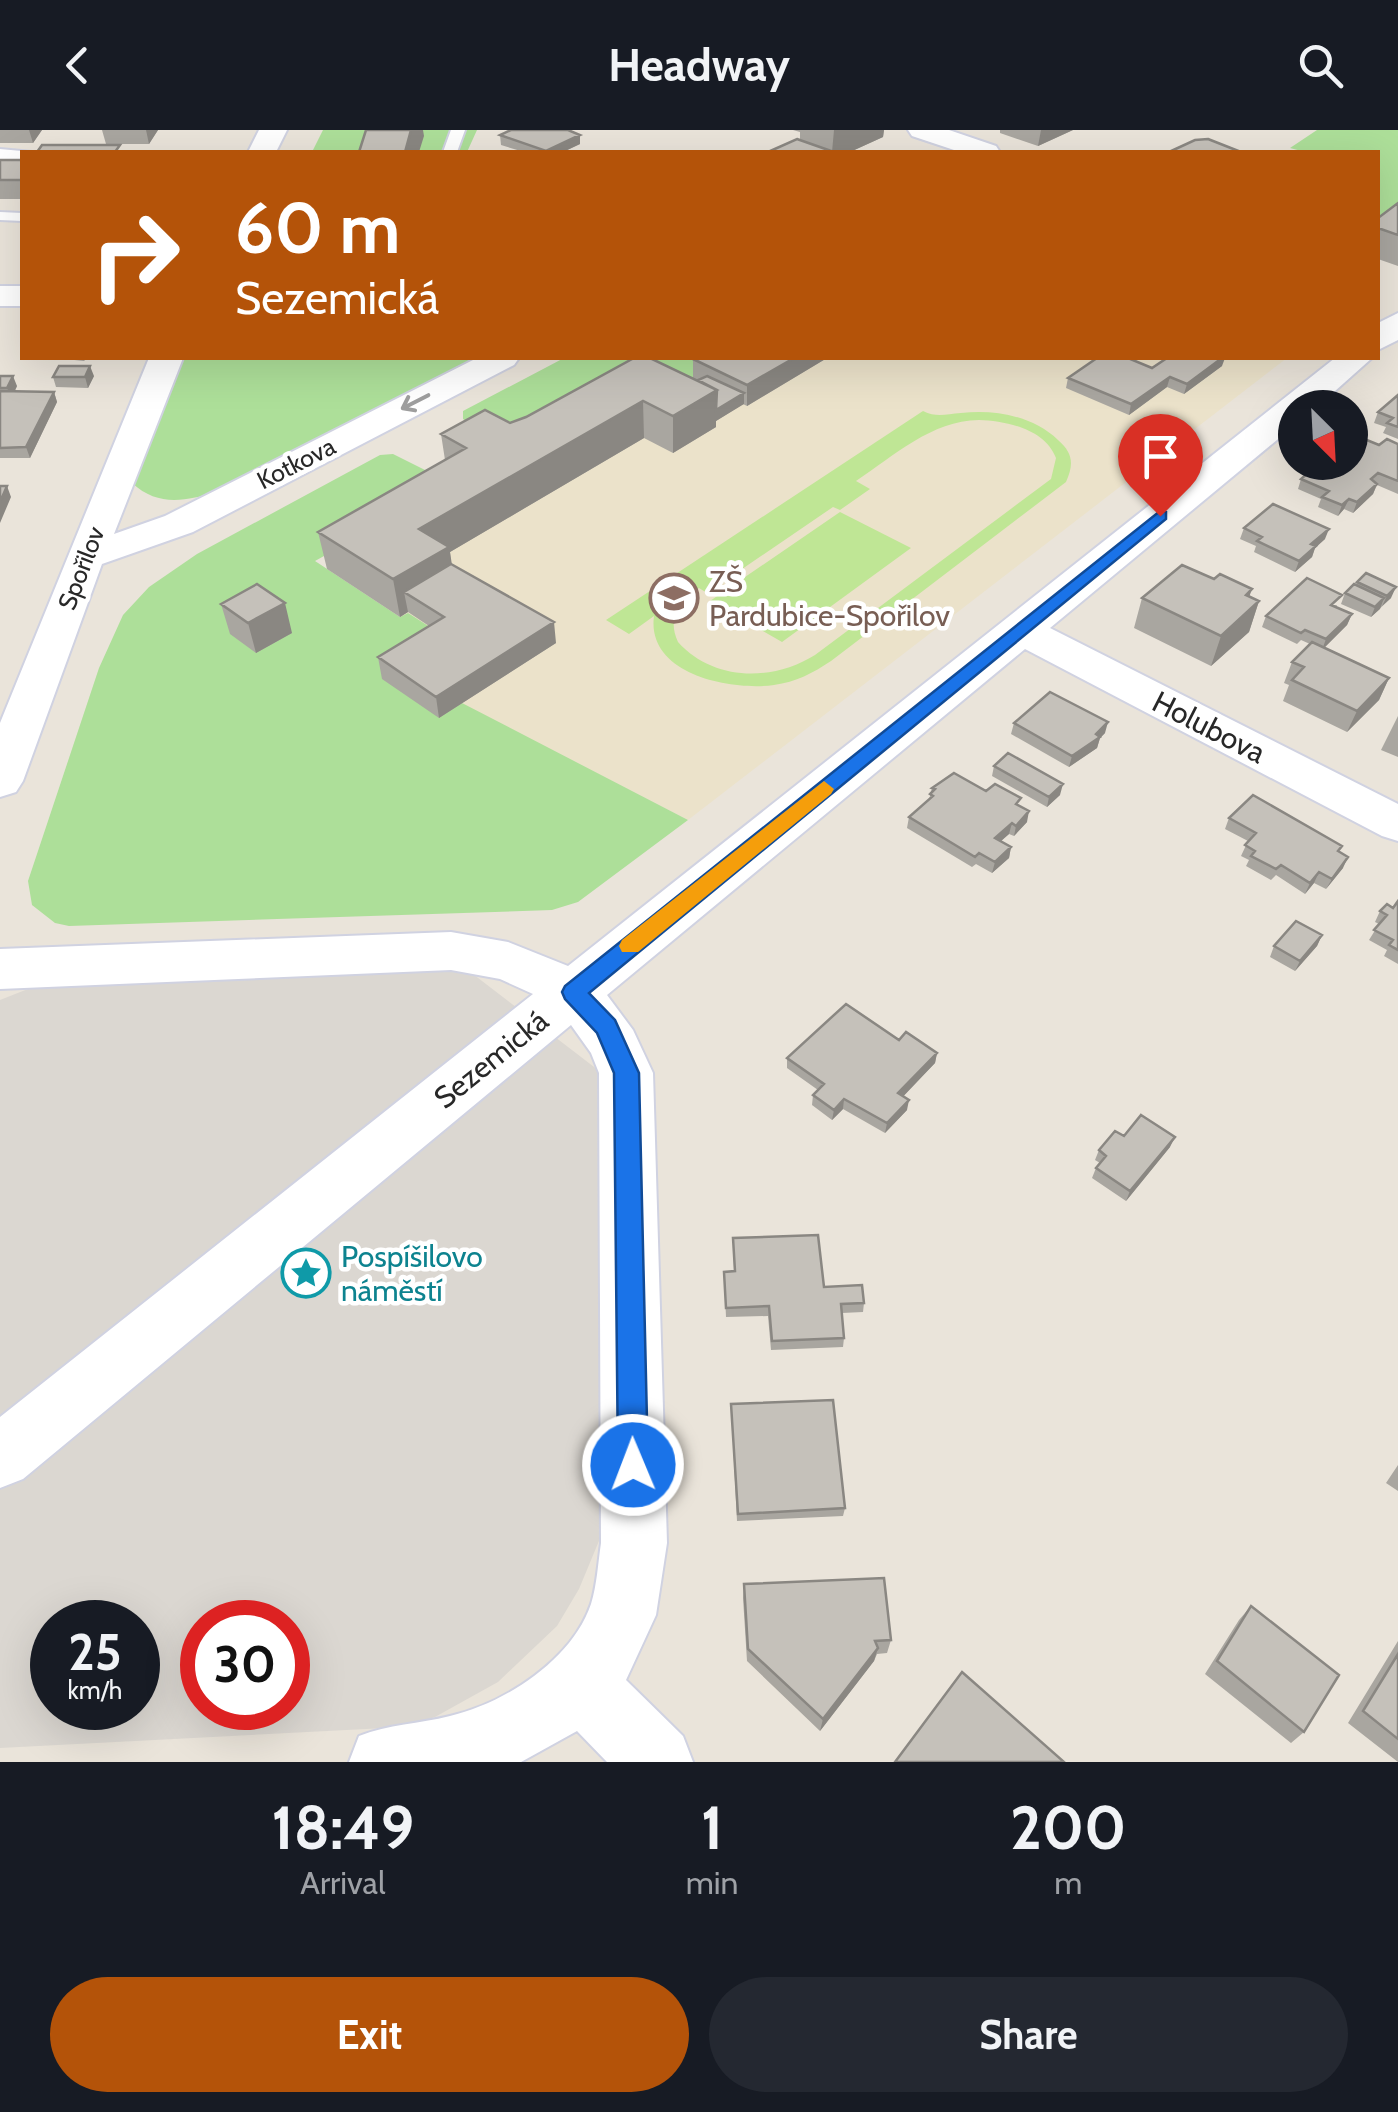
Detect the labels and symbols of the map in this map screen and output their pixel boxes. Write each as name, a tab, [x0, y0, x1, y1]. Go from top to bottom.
north arrow	[1278, 390, 1368, 480]
one-way arrow	[401, 393, 431, 412]
pin	[1118, 414, 1203, 517]
street label: Kotkova	[252, 431, 340, 495]
street label: Spořilov	[51, 521, 111, 614]
place label: ZŠ Pardubice-Spořilov	[709, 563, 950, 634]
school or university icon: ZŠ Pardubice-Spořilov	[648, 572, 700, 624]
street label: Holubova	[1146, 683, 1272, 771]
street label: Sezemická	[426, 1001, 556, 1116]
place label: Pospíšilovo náměstí	[341, 1238, 483, 1309]
place icon: Pospíšilovo náměstí	[280, 1247, 332, 1299]
position arrow	[581, 1413, 685, 1517]
speed limit sign: 30	[180, 1600, 310, 1730]

